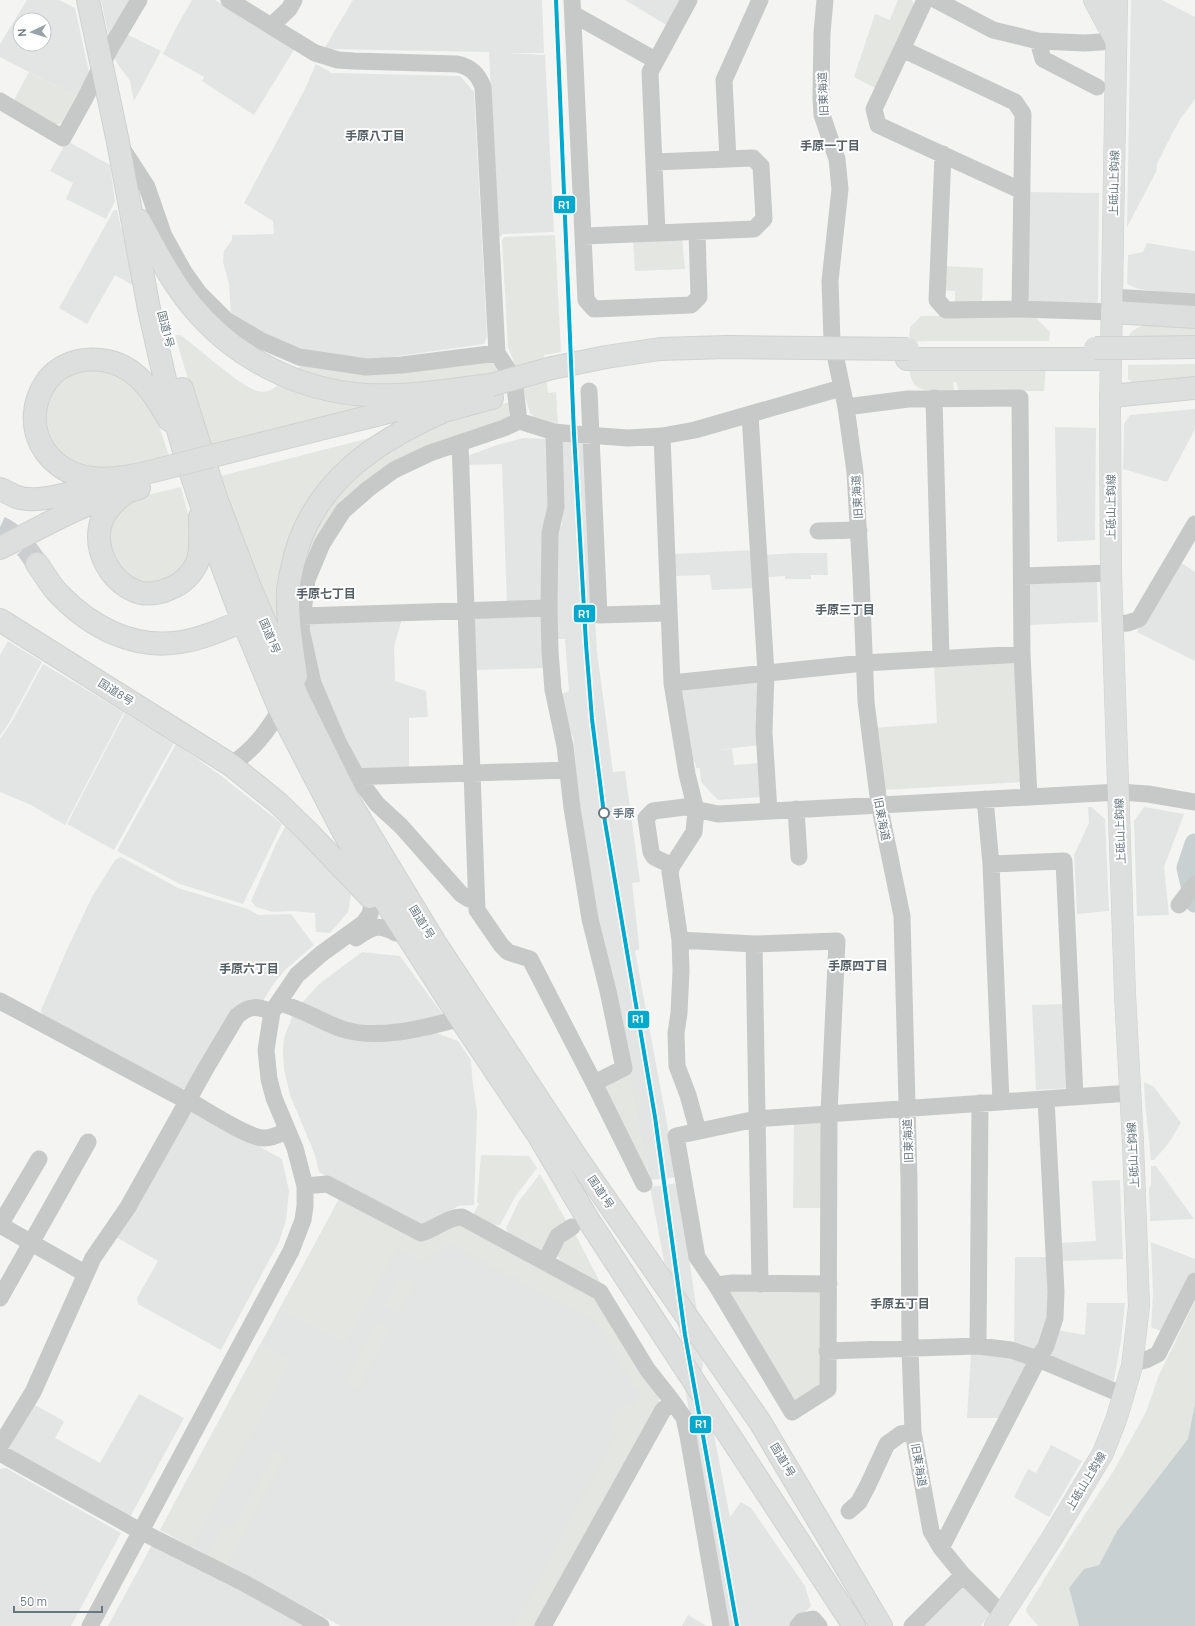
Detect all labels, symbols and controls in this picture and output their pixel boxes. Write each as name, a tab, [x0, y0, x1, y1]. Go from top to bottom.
north arrow	[12, 12, 52, 52]
text: N	[14, 28, 29, 37]
street label: 旧東海道	[814, 72, 831, 116]
district label: 手原八丁目	[345, 127, 405, 144]
district label: 手原一丁目	[800, 137, 860, 154]
street label: 上砥山上鈎線	[1105, 150, 1122, 216]
line badge: R1	[553, 195, 576, 214]
text: R1	[558, 197, 570, 212]
street label: 国道1号	[155, 309, 178, 349]
street label: 上砥山上鈎線	[1103, 474, 1118, 540]
street label: 旧東海道	[847, 475, 866, 520]
district label: 手原七丁目	[296, 585, 356, 602]
district label: 手原三丁目	[815, 601, 875, 618]
line badge: R1	[573, 604, 596, 623]
text: R1	[578, 606, 590, 621]
street label: 国道1号	[256, 616, 285, 656]
street label: 国道8号	[96, 675, 137, 708]
street label: 旧東海道	[871, 796, 894, 842]
street label: 上砥山上鈎線	[1111, 798, 1128, 864]
place label: 手原	[613, 805, 635, 820]
marker: 手原	[598, 807, 610, 819]
street label: 国道1号	[406, 902, 439, 942]
district label: 手原四丁目	[828, 957, 888, 974]
district label: 手原六丁目	[219, 960, 279, 977]
line badge: R1	[627, 1010, 650, 1029]
text: R1	[632, 1011, 644, 1026]
street label: 旧東海道	[899, 1119, 916, 1163]
street label: 上砥山上鈎線	[1123, 1122, 1142, 1188]
street label: 国道1号	[585, 1172, 618, 1211]
district label: 手原五丁目	[870, 1295, 930, 1312]
line badge: R1	[689, 1415, 712, 1434]
text: R1	[695, 1416, 707, 1431]
street label: 国道1号	[767, 1440, 799, 1480]
street label: 旧東海道	[908, 1442, 931, 1488]
street label: 上砥山上鈎線	[1062, 1449, 1109, 1513]
scale bar	[14, 1588, 102, 1614]
text: 50 m	[20, 1593, 47, 1610]

